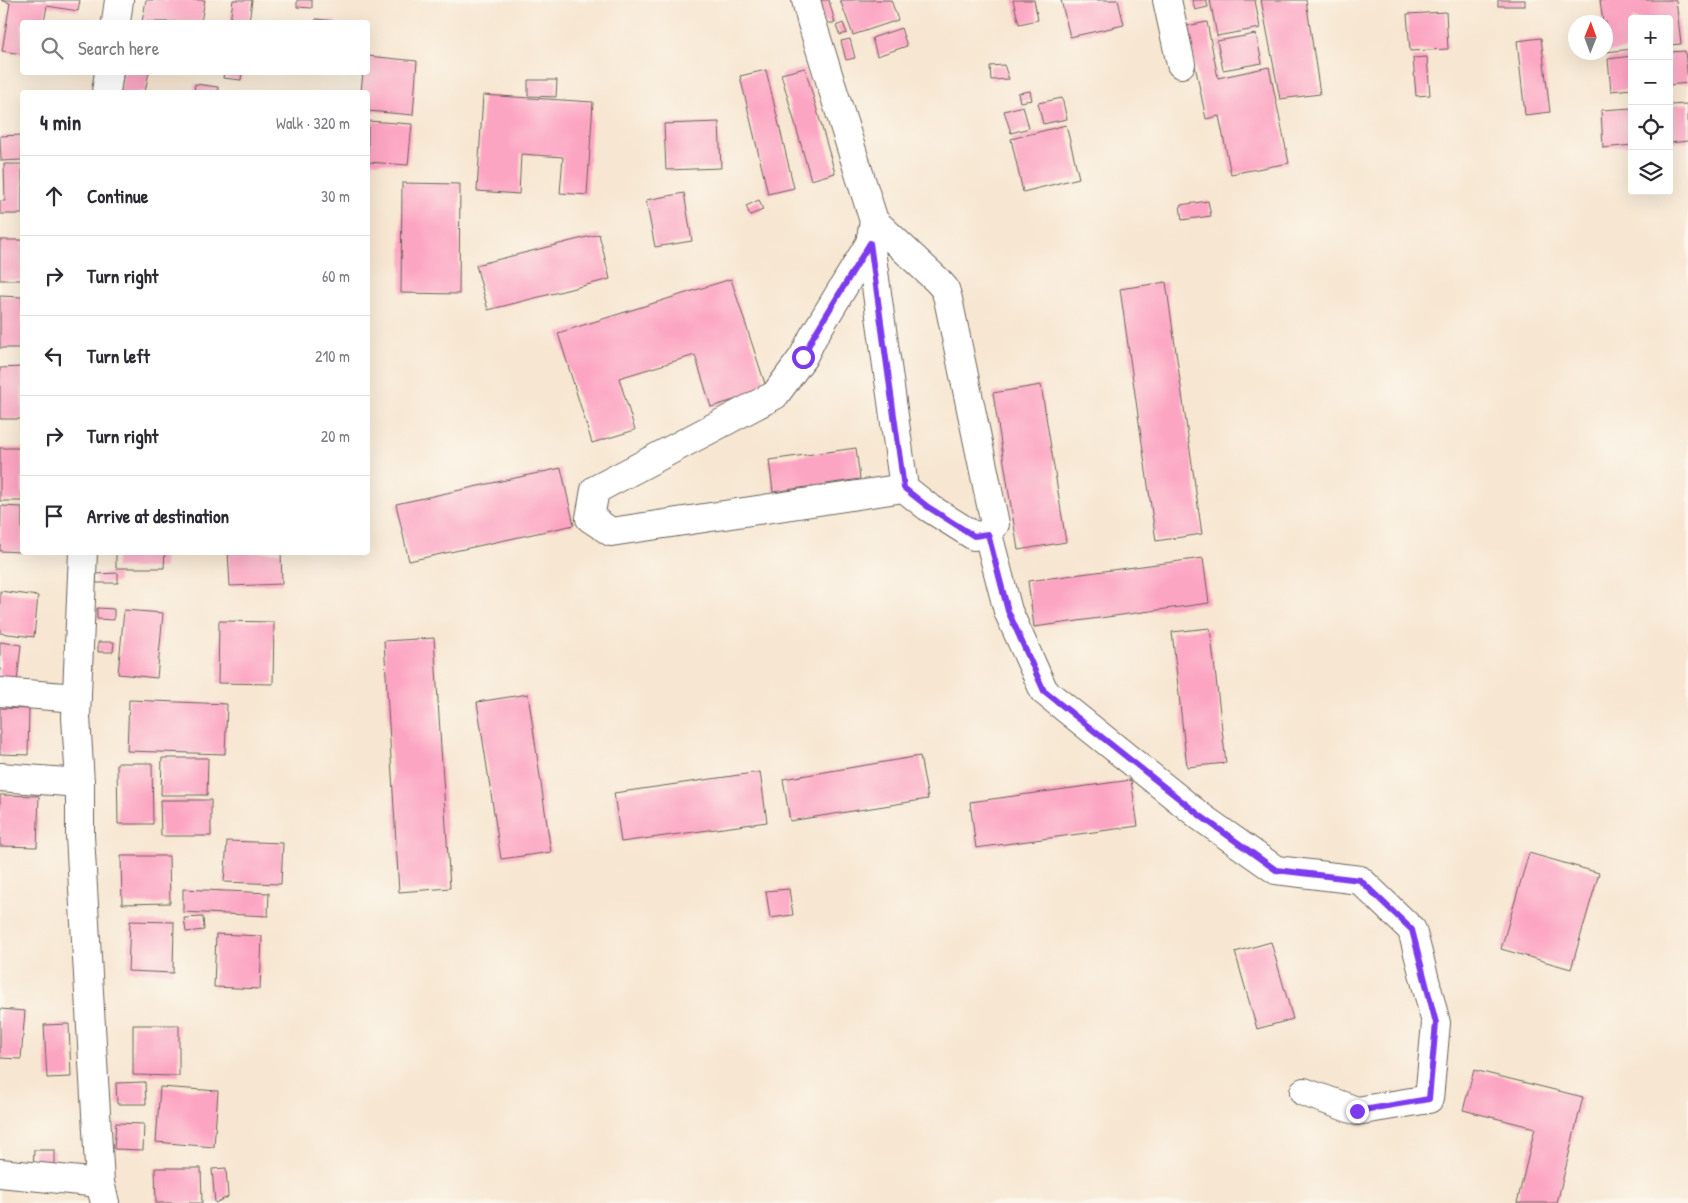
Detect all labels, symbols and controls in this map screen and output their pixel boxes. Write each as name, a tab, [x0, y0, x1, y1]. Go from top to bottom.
north arrow	[1568, 15, 1613, 60]
map controls	[1628, 15, 1673, 195]
button: +	[1628, 15, 1673, 60]
search box	[20, 20, 370, 75]
icon: search	[38, 34, 66, 62]
text: Search here	[78, 35, 159, 61]
button: −	[1628, 60, 1673, 105]
button: locate	[1628, 105, 1673, 150]
text: 4 min	[40, 108, 81, 137]
text: Walk · 320 m	[276, 112, 350, 134]
button: layers	[1628, 150, 1673, 195]
icon: ahead	[40, 182, 68, 210]
text: Continue	[87, 183, 148, 209]
text: 30 m	[321, 185, 350, 207]
icon: right	[40, 262, 68, 290]
text: Turn right	[87, 263, 158, 289]
text: 60 m	[322, 265, 350, 287]
icon: left	[40, 342, 68, 370]
text: Turn left	[87, 343, 150, 369]
text: 210 m	[315, 345, 350, 367]
route start	[792, 346, 815, 369]
icon: right	[40, 422, 68, 450]
text: Turn right	[87, 423, 158, 449]
text: 20 m	[321, 425, 350, 447]
icon: arrive	[40, 502, 68, 530]
text: Arrive at destination	[87, 503, 229, 529]
route end	[1346, 1100, 1369, 1123]

